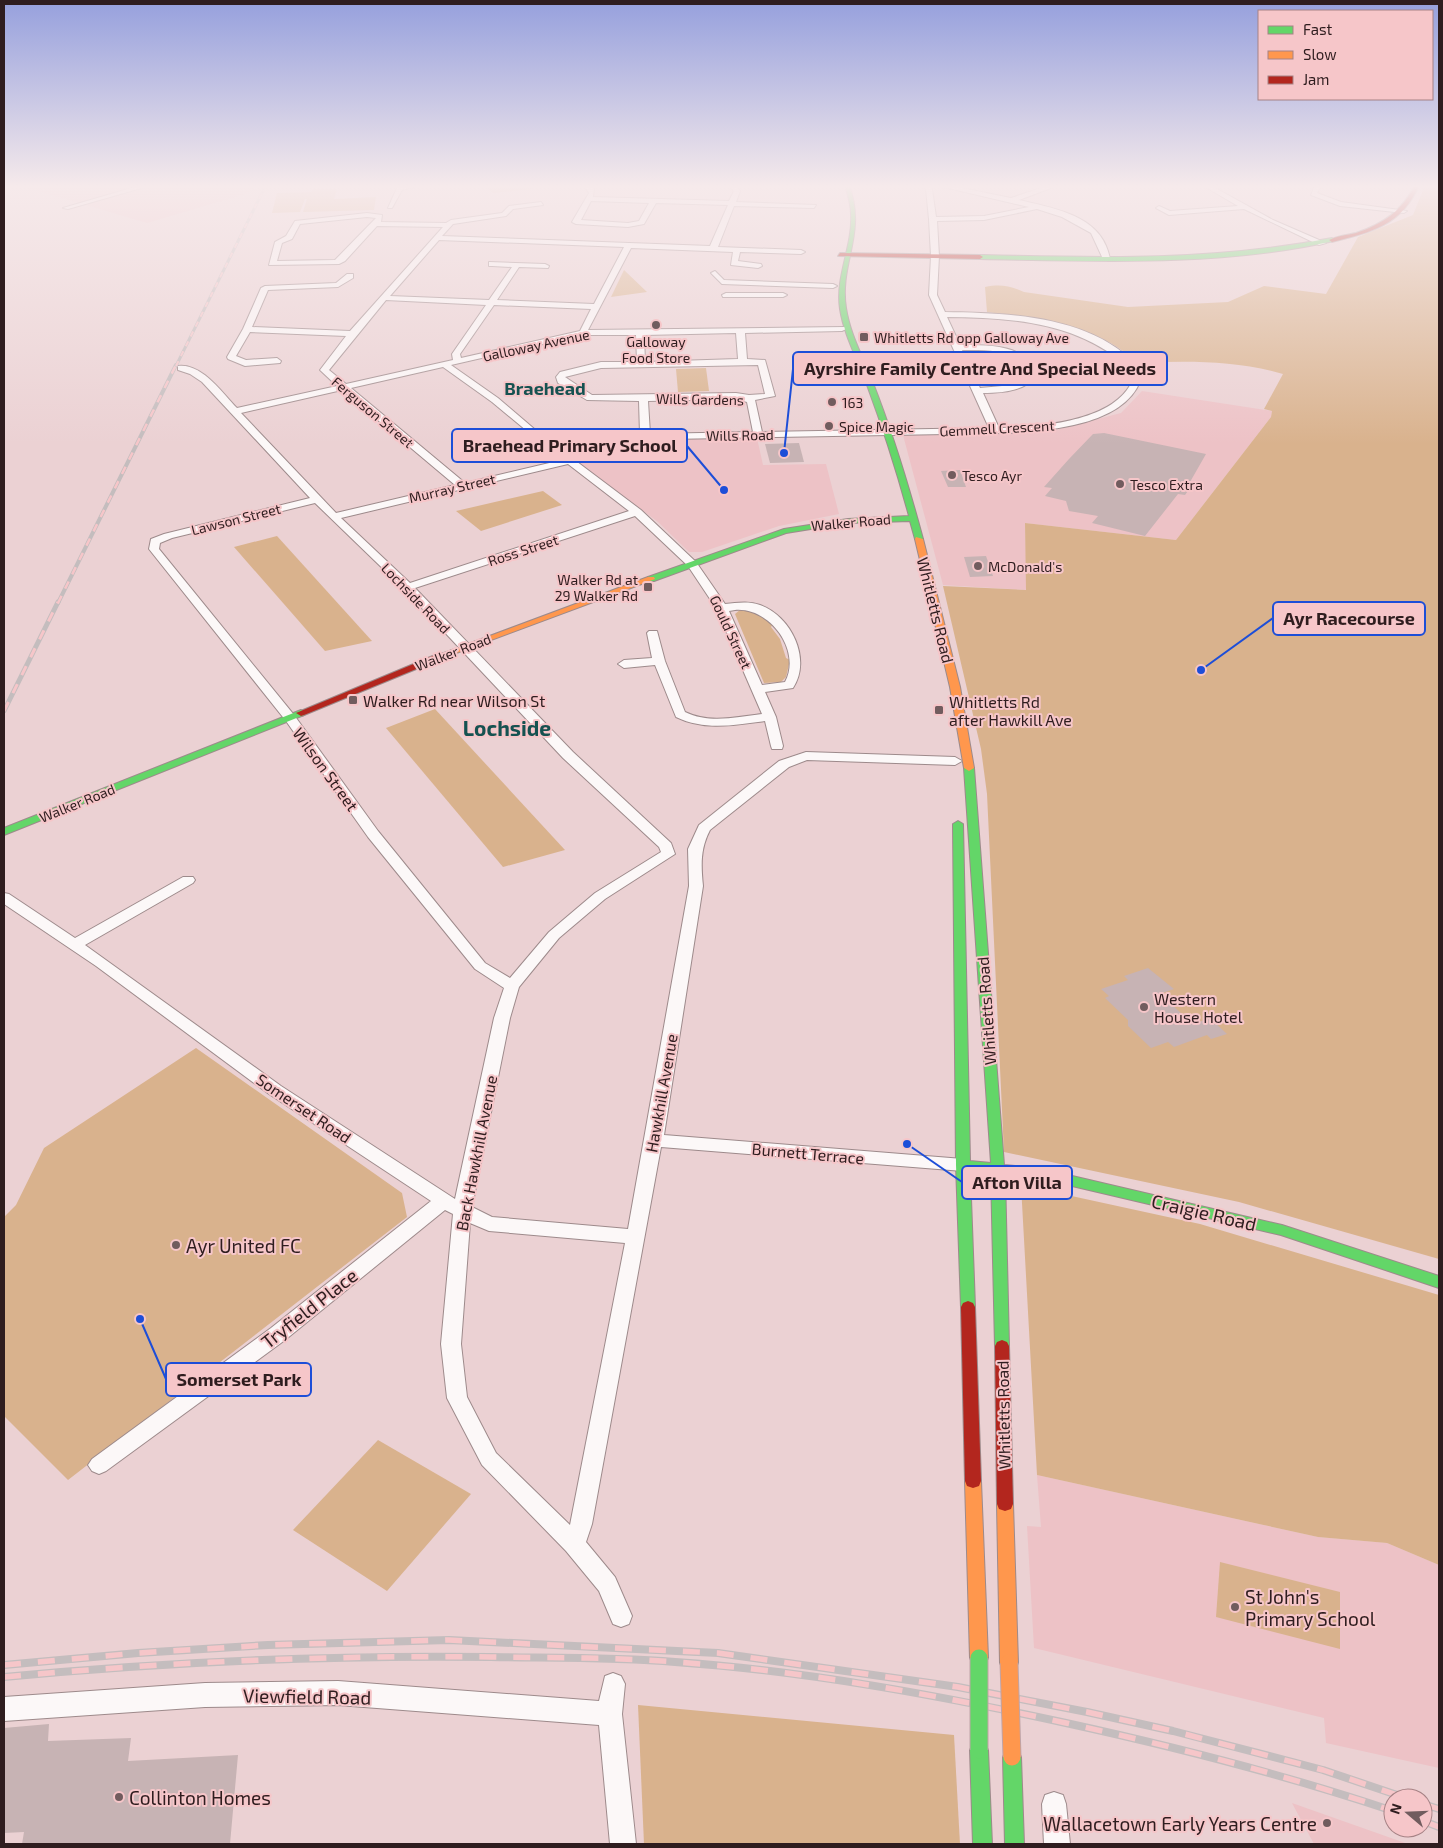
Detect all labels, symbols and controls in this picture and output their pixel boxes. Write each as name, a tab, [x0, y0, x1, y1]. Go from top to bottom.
legend	[1258, 10, 1433, 100]
text: Fast	[1303, 20, 1333, 38]
text: Slow	[1303, 45, 1337, 63]
text: Jam	[1303, 70, 1329, 88]
marker: Galloway Food Store	[650, 319, 662, 331]
street label: Galloway Avenue	[481, 325, 591, 365]
place label: Whitletts Rd opp Galloway Ave	[874, 329, 1069, 346]
marker: Whitletts Rd opp Galloway Ave	[858, 331, 870, 343]
place label: Galloway Food Store	[622, 333, 690, 366]
callout: Ayrshire Family Centre And Special Needs	[793, 352, 1167, 385]
text: Ayrshire Family Centre And Special Needs	[804, 357, 1156, 379]
street label: Ferguson Street	[329, 373, 417, 451]
district label: Braehead	[504, 377, 586, 399]
street label: Wills Gardens	[656, 390, 744, 408]
place label: 163	[842, 394, 863, 411]
marker: 163	[826, 396, 838, 408]
street label: Gemmell Crescent	[939, 416, 1055, 440]
place label: Spice Magic	[839, 418, 914, 435]
marker: Spice Magic	[823, 420, 835, 432]
street label: Wills Road	[706, 426, 774, 444]
callout: Braehead Primary School	[452, 429, 687, 462]
text: Braehead Primary School	[463, 434, 677, 456]
place label: Tesco Ayr	[962, 467, 1023, 484]
marker: Tesco Ayr	[946, 469, 958, 481]
street label: Murray Street	[407, 470, 497, 506]
place label: Tesco Extra	[1130, 476, 1203, 493]
marker: Tesco Extra	[1114, 478, 1126, 490]
street label: Lawson Street	[189, 500, 283, 538]
street label: Walker Road	[810, 510, 892, 534]
street label: Ross Street	[486, 531, 560, 569]
street label: Whitletts Road	[914, 555, 958, 665]
place label: McDonald's	[988, 558, 1062, 575]
street label: Lochside Road	[378, 559, 454, 637]
marker: McDonald's	[972, 560, 984, 572]
place label: Walker Rd at 29 Walker Rd	[555, 571, 638, 604]
marker: Walker Rd at 29 Walker Rd	[642, 581, 654, 593]
street label: Gould Street	[707, 593, 755, 671]
callout: Ayr Racecourse	[1273, 602, 1425, 635]
text: Ayr Racecourse	[1283, 607, 1415, 629]
street label: Walker Road	[413, 630, 493, 674]
place label: Walker Rd near Wilson St	[363, 691, 545, 710]
place label: Whitletts Rd after Hawkill Ave	[949, 692, 1072, 729]
marker: Walker Rd near Wilson St	[347, 694, 359, 706]
marker: Whitletts Rd after Hawkill Ave	[933, 704, 945, 716]
district label: Lochside	[463, 715, 551, 740]
street label: Wilson Street	[289, 724, 363, 814]
street label: Walker Road	[37, 780, 117, 826]
street label: Whitletts Road	[973, 956, 999, 1066]
place label: Western House Hotel	[1154, 989, 1243, 1026]
marker: Western House Hotel	[1138, 1001, 1150, 1013]
street label: Hawkhill Avenue	[641, 1032, 681, 1154]
street label: Somerset Road	[253, 1069, 355, 1147]
street label: Back Hawkhill Avenue	[452, 1074, 500, 1232]
street label: Burnett Terrace	[751, 1139, 865, 1167]
callout: Afton Villa	[962, 1166, 1072, 1199]
text: Afton Villa	[972, 1171, 1062, 1193]
street label: Craigie Road	[1149, 1189, 1259, 1235]
place label: Ayr United FC	[186, 1234, 301, 1257]
marker: Ayr United FC	[170, 1239, 182, 1251]
street label: Tryfield Place	[256, 1263, 362, 1353]
street label: Whitletts Road	[993, 1361, 1013, 1469]
callout: Somerset Park	[166, 1363, 311, 1396]
text: Somerset Park	[177, 1368, 301, 1390]
place label: St John's Primary School	[1245, 1585, 1376, 1630]
marker: St John's Primary School	[1229, 1601, 1241, 1613]
street label: Viewfield Road	[243, 1683, 371, 1709]
place label: Collinton Homes	[129, 1786, 271, 1809]
north arrow	[1383, 1788, 1433, 1838]
marker: Collinton Homes	[113, 1791, 125, 1803]
text: N	[1386, 1801, 1405, 1816]
place label: Wallacetown Early Years Centre	[1043, 1812, 1317, 1835]
marker: Wallacetown Early Years Centre	[1321, 1817, 1333, 1829]

